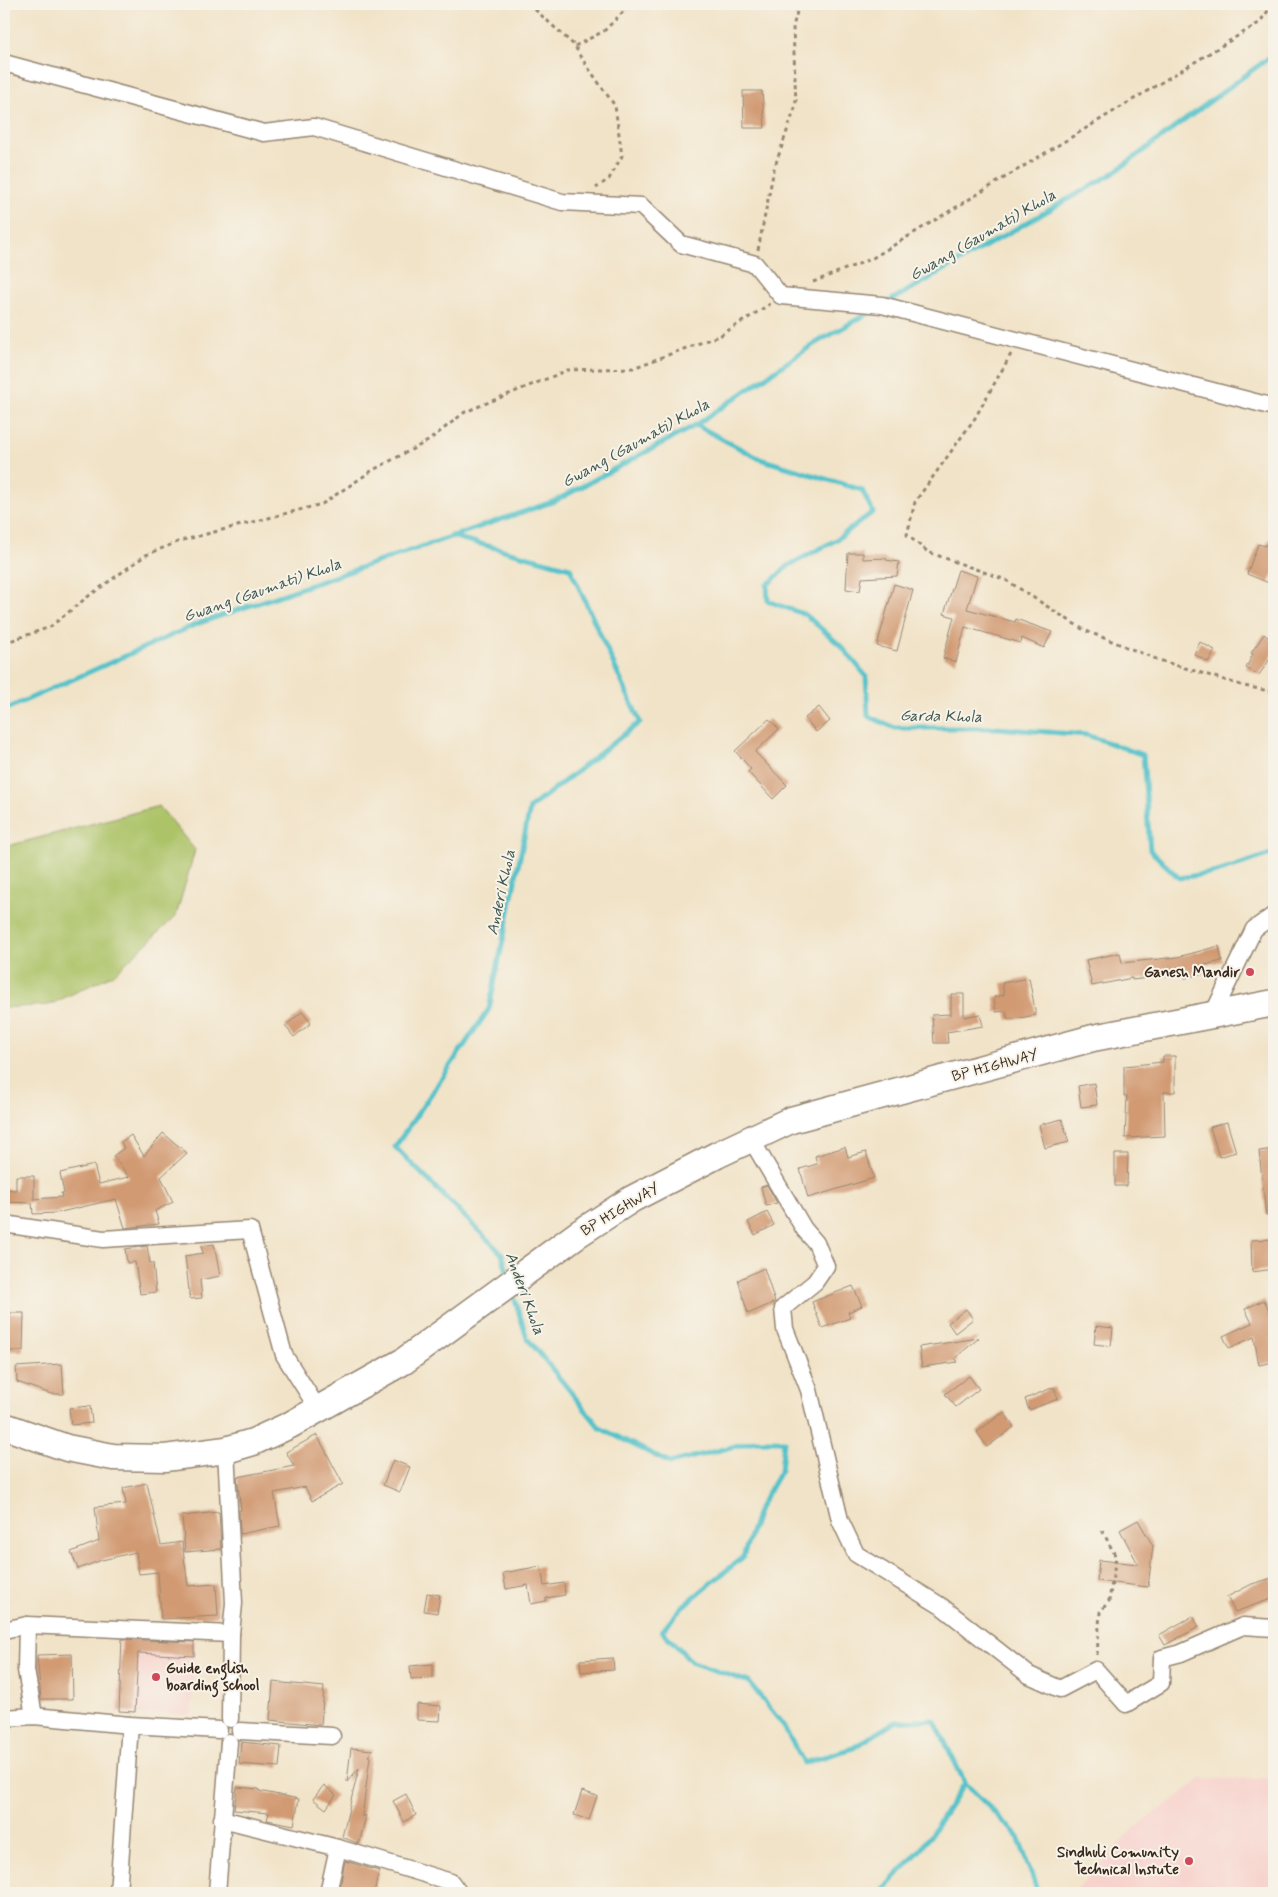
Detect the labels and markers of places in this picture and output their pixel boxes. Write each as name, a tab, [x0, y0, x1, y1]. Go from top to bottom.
place label: Ganesh Mandir	[1144, 963, 1241, 983]
marker: Ganesh Mandir	[1244, 966, 1256, 978]
place label: Guide english boarding school	[166, 1659, 260, 1698]
marker: Guide english boarding school	[150, 1671, 162, 1683]
place label: Sindhuli Comunity Technical Instute	[1057, 1843, 1179, 1880]
marker: Sindhuli Comunity Technical Instute	[1183, 1855, 1195, 1867]

